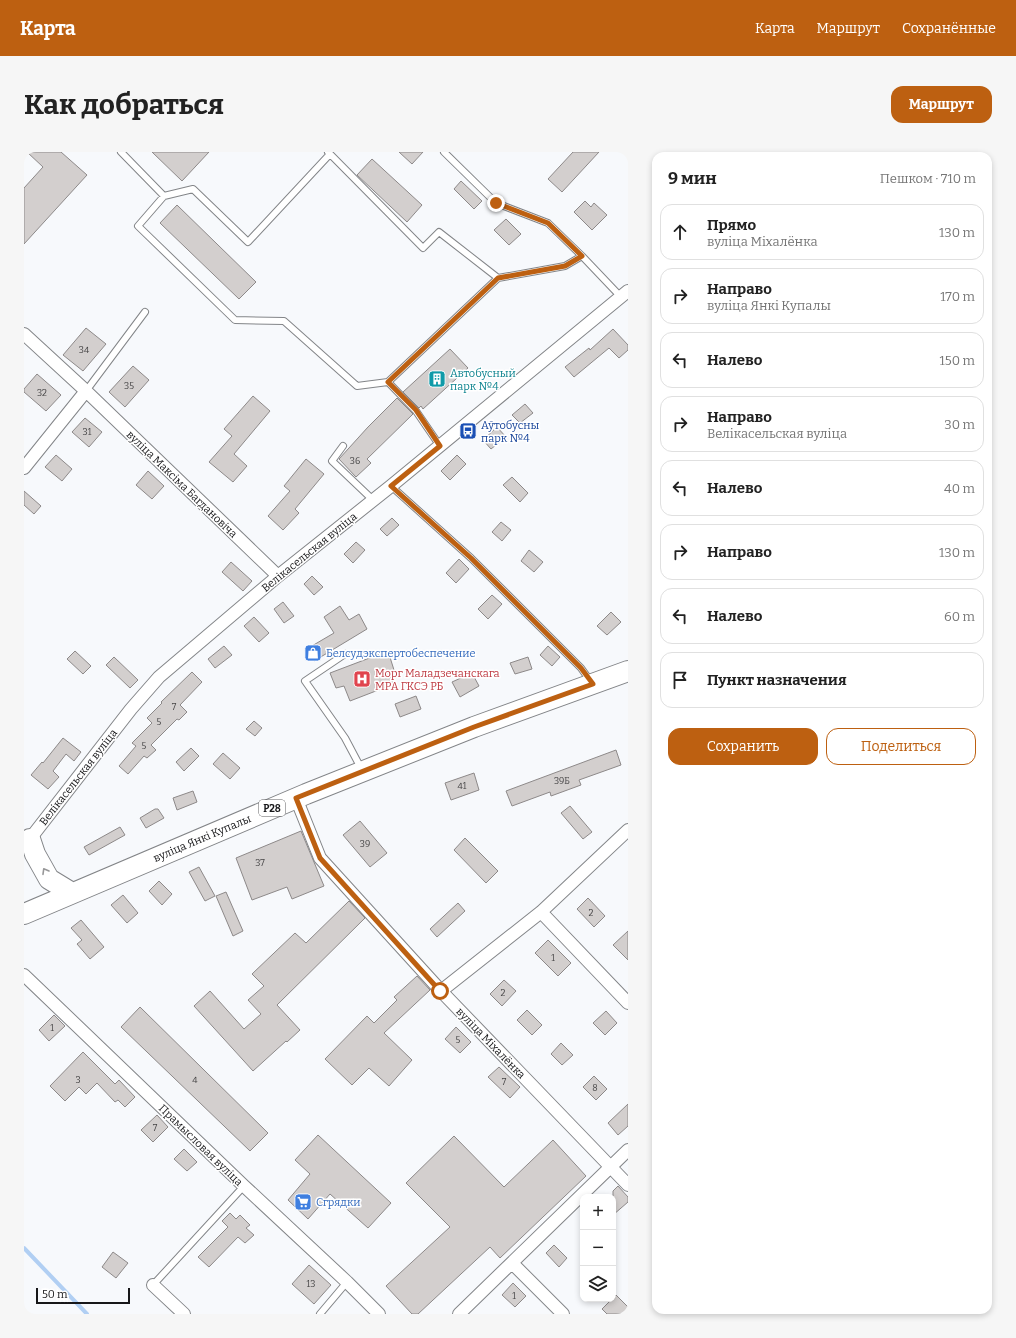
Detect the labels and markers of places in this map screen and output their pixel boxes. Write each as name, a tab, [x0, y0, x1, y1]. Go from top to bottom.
place label: Автобусный парк №4	[450, 367, 516, 393]
building icon: Автобусный парк №4	[427, 369, 447, 389]
place label: Аўтобусны парк №4	[481, 419, 539, 445]
bus stop icon: Аўтобусны парк №4	[458, 421, 478, 441]
shop icon: Белсудэкспертобеспечение	[303, 643, 323, 663]
place label: Белсудэкспертобеспечение	[326, 647, 476, 660]
place label: Морг Маладзечанскага МРА ГКСЭ РБ	[375, 667, 500, 693]
hospital icon: Морг Маладзечанскага МРА ГКСЭ РБ	[352, 669, 372, 689]
supermarket icon: Сгрядки	[293, 1192, 313, 1212]
place label: Сгрядки	[316, 1196, 361, 1209]

